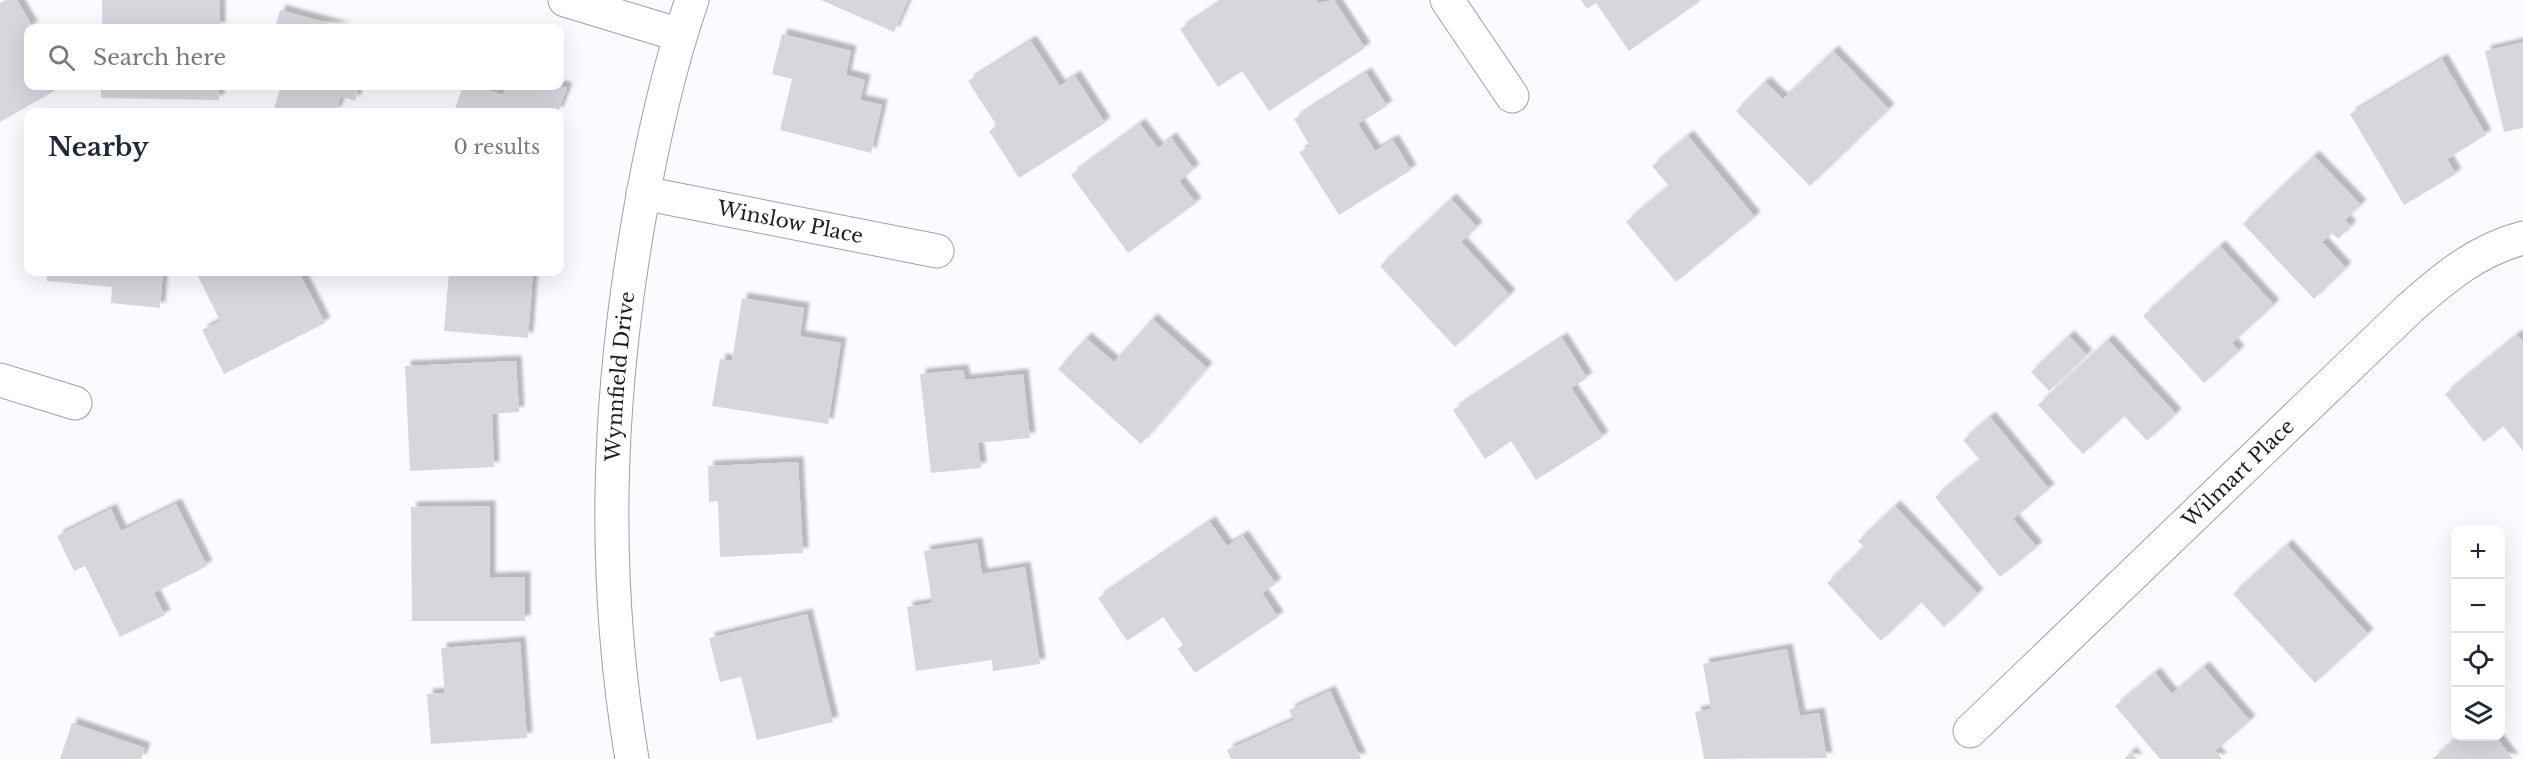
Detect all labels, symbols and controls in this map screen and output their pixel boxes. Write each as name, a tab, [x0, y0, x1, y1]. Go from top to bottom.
search box	[24, 24, 564, 90]
icon: search	[45, 41, 78, 74]
text: Search here	[93, 44, 226, 71]
text: Nearby	[48, 131, 149, 163]
text: 0 results	[454, 135, 540, 159]
street label: Winslow Place	[714, 196, 865, 248]
street label: Wynnfield Drive	[601, 290, 639, 463]
street label: Wilmart Place	[2177, 414, 2299, 533]
map controls	[2451, 525, 2505, 741]
button: +	[2451, 525, 2505, 579]
button: −	[2451, 579, 2505, 633]
button: locate	[2451, 633, 2505, 687]
button: layers	[2451, 687, 2505, 741]

